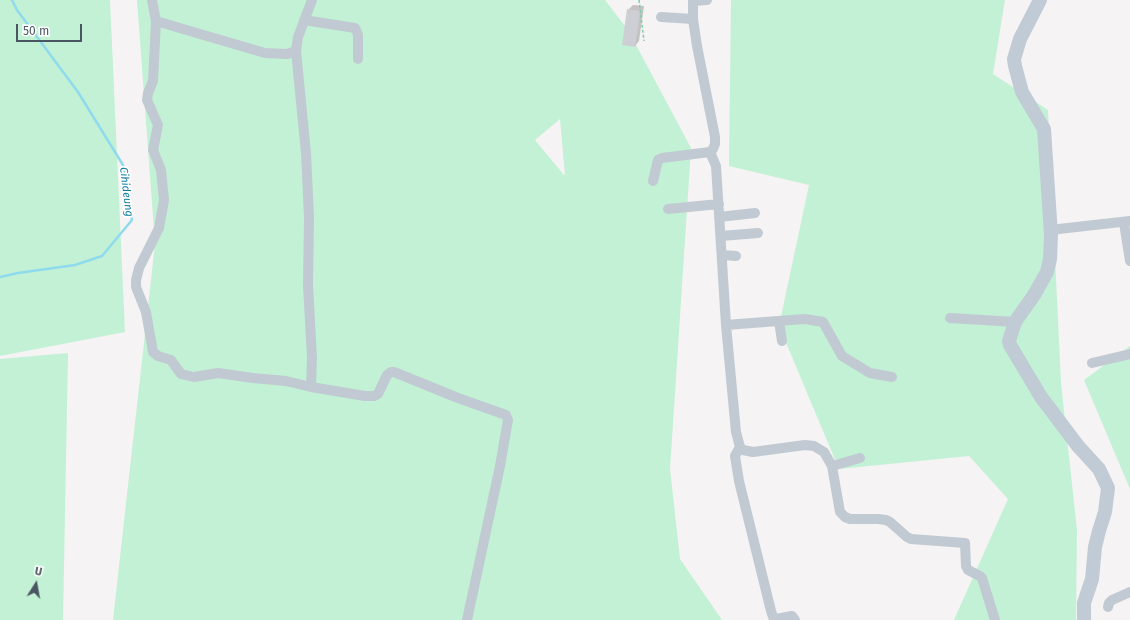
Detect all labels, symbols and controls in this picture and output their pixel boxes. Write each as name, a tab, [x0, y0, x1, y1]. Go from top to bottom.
scale bar	[18, 16, 84, 42]
text: 50 m	[23, 24, 49, 38]
water label: Cihideung	[116, 166, 136, 218]
north arrow	[16, 564, 56, 604]
text: U	[34, 565, 43, 579]

